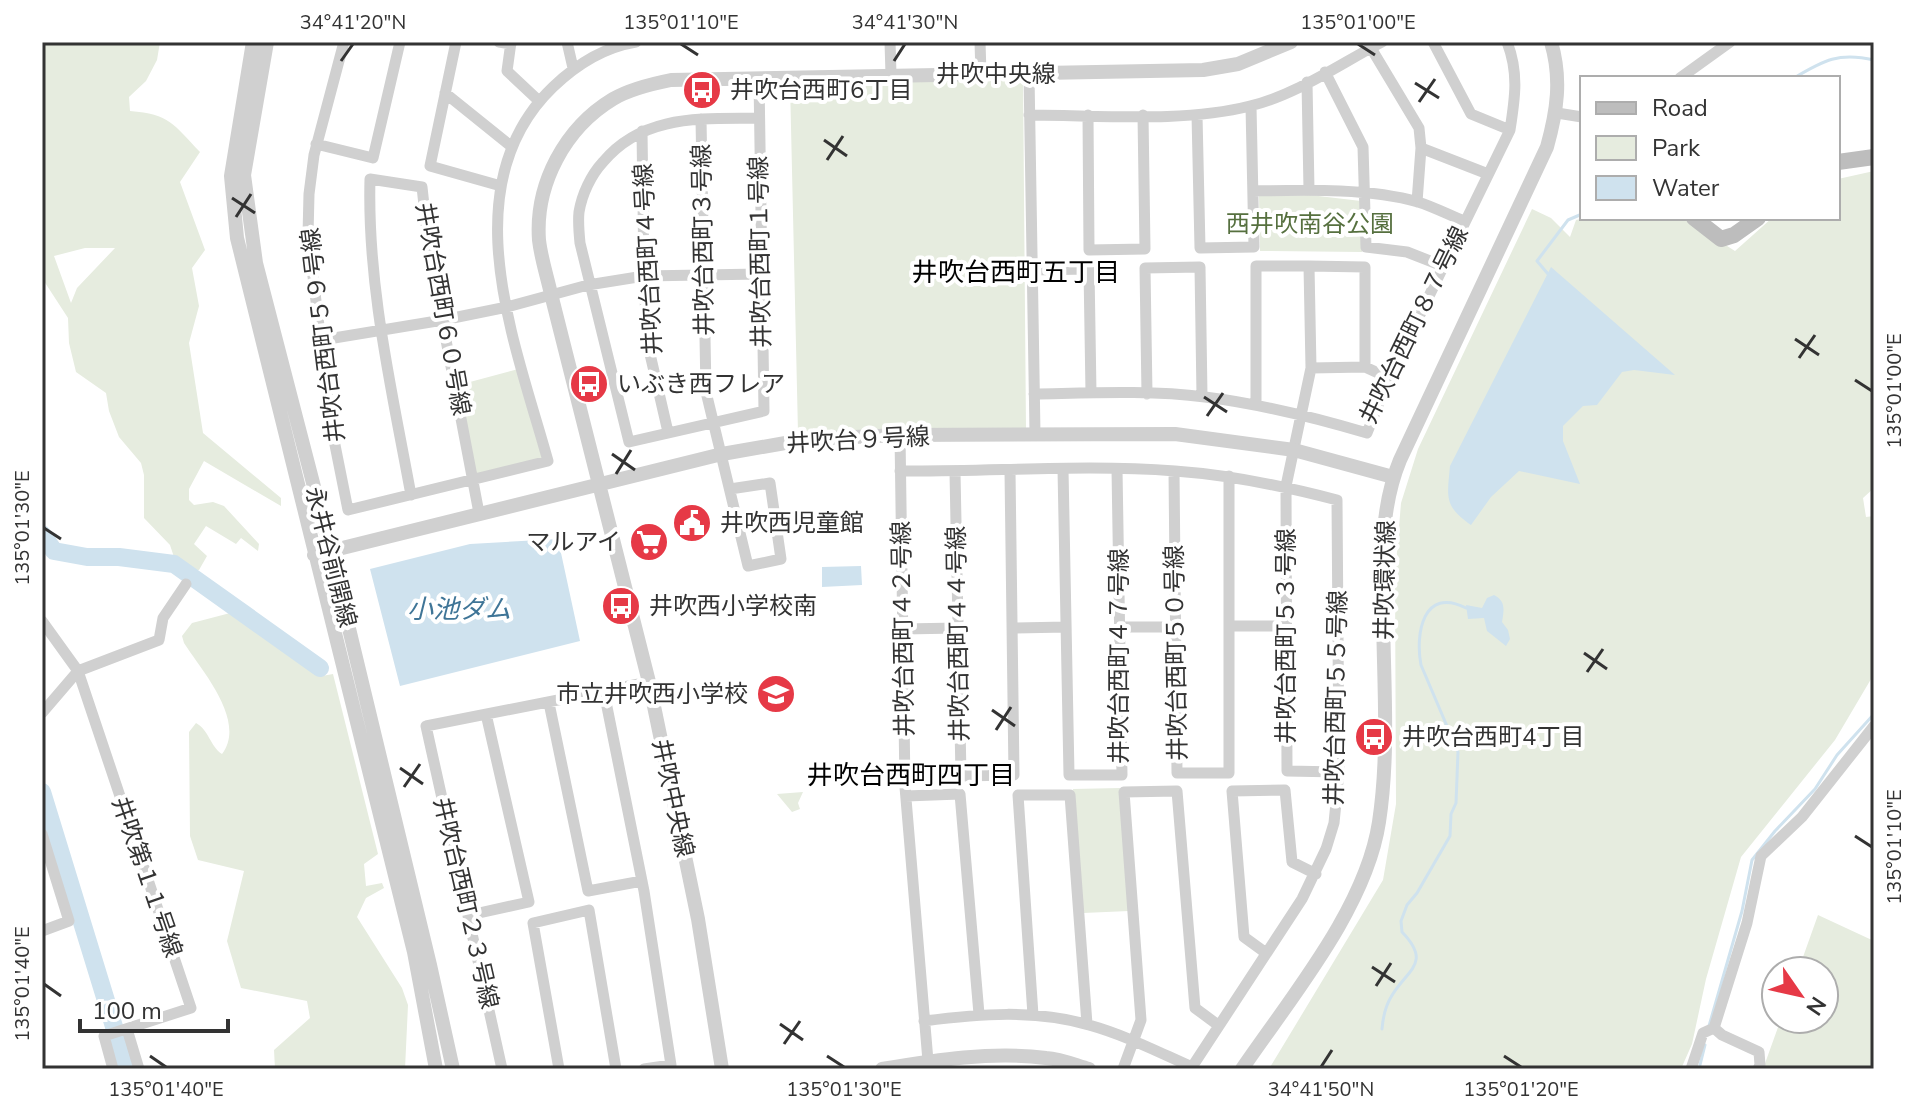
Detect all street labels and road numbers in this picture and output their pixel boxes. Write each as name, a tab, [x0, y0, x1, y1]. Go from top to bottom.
street label: 井吹中央線	[936, 58, 1056, 90]
street label: 井吹台西町３号線	[685, 144, 721, 336]
street label: 井吹台西町１号線	[742, 156, 778, 348]
street label: 井吹台西町４号線	[627, 162, 669, 356]
street label: 井吹台西町６０号線	[408, 200, 478, 418]
street label: 井吹台西町８７号線	[1352, 221, 1476, 429]
street label: 井吹台西町５９号線	[294, 226, 352, 444]
street label: 井吹台９号線	[785, 420, 931, 460]
street label: 永井谷前開線	[298, 483, 364, 631]
street label: 井吹環状線	[1368, 520, 1402, 640]
street label: 井吹台西町４２号線	[885, 521, 921, 737]
street label: 井吹台西町４４号線	[940, 526, 976, 742]
street label: 井吹台西町５３号線	[1270, 528, 1302, 744]
street label: 井吹台西町５０号線	[1158, 545, 1194, 761]
street label: 井吹台西町４７号線	[1103, 548, 1135, 764]
street label: 井吹台西町５５号線	[1318, 590, 1354, 806]
street label: 井吹中央線	[645, 736, 701, 860]
street label: 井吹第１１号線	[105, 792, 189, 962]
street label: 井吹台西町２３号線	[426, 794, 506, 1012]

